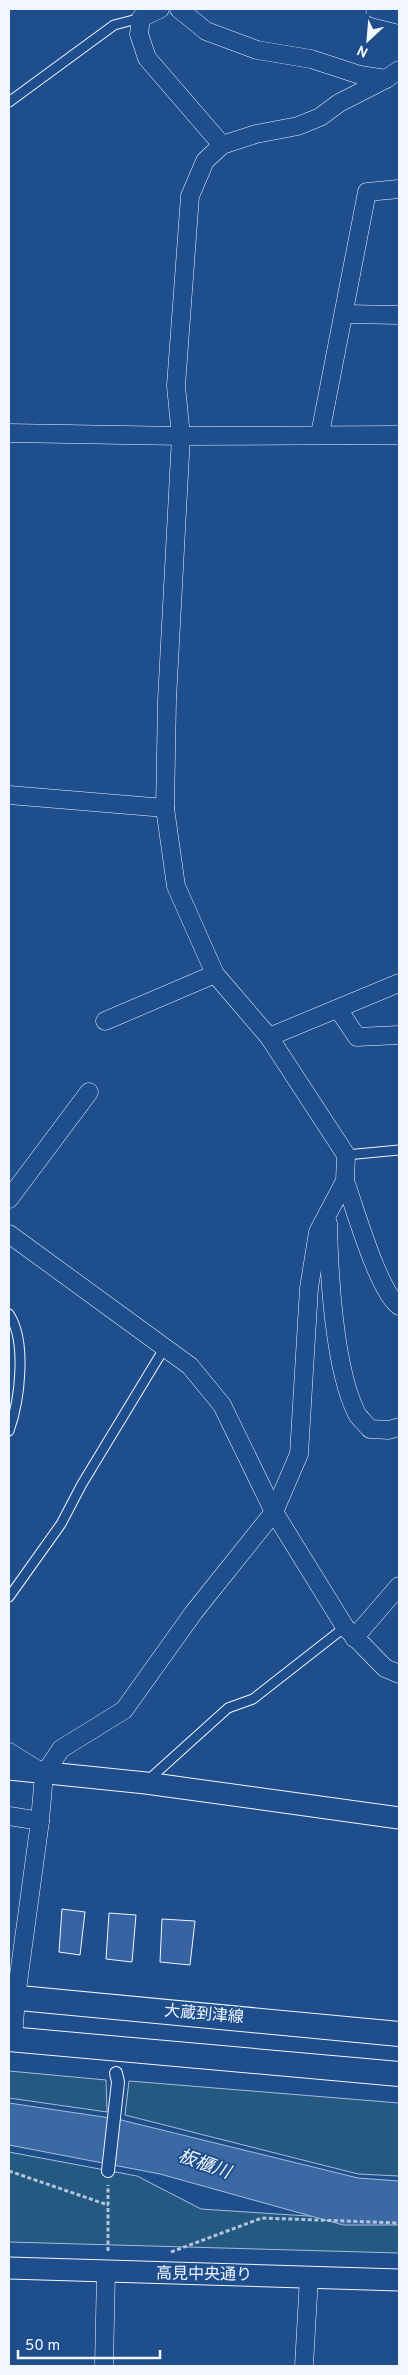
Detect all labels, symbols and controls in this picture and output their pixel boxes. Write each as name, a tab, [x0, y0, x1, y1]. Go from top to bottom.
north arrow	[343, 15, 393, 65]
text: N	[355, 40, 371, 60]
street label: 大蔵到津線	[163, 2002, 245, 2028]
water label: 板櫃川	[175, 2145, 235, 2186]
street label: 高見中央通り	[156, 2264, 252, 2286]
scale bar	[18, 2328, 160, 2360]
text: 50 m	[25, 2337, 60, 2356]

